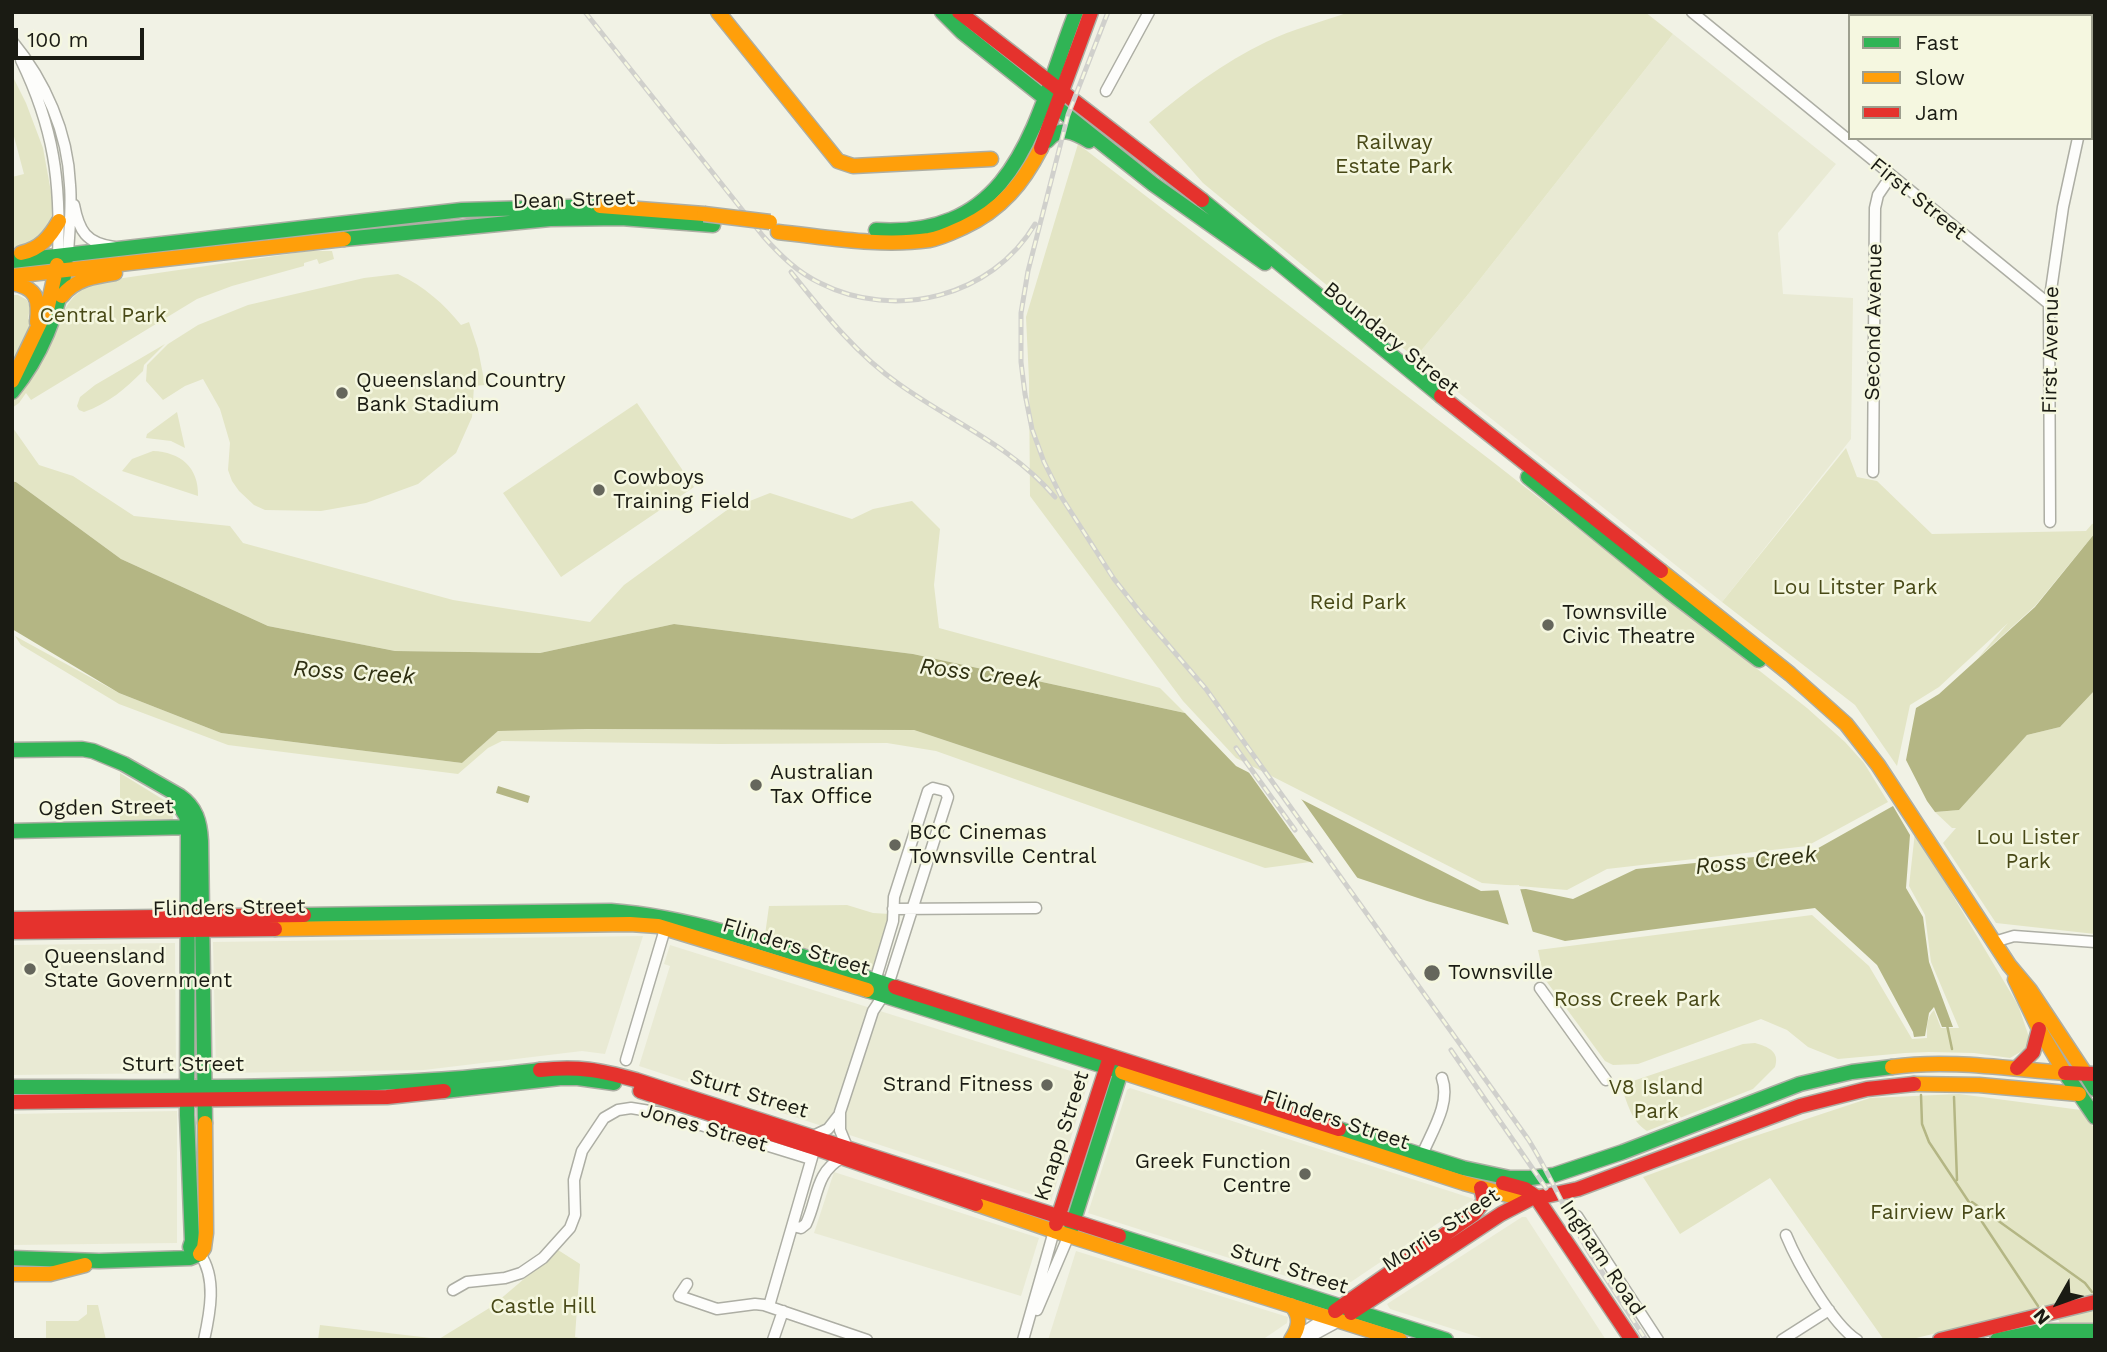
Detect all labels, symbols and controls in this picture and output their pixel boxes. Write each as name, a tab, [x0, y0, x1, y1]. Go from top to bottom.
scale bar	[18, 14, 147, 58]
legend	[1848, 14, 2093, 140]
text: 100 m	[27, 27, 89, 52]
text: Fast	[1915, 30, 1959, 55]
text: Slow	[1915, 65, 1965, 90]
text: Jam	[1915, 100, 1958, 125]
park label: Railway Estate Park	[1335, 130, 1453, 180]
street label: First Street	[1865, 152, 1971, 246]
street label: Dean Street	[512, 185, 636, 215]
street label: Second Avenue	[1860, 243, 1888, 401]
street label: Boundary Street	[1318, 277, 1464, 401]
street label: First Avenue	[2037, 286, 2065, 414]
park label: Central Park	[39, 303, 167, 329]
place label: Queensland Country Bank Stadium	[356, 368, 566, 418]
marker: Queensland Country Bank Stadium	[334, 385, 350, 401]
place label: Cowboys Training Field	[613, 465, 750, 515]
marker: Cowboys Training Field	[591, 482, 607, 498]
park label: Lou Litster Park	[1773, 575, 1937, 601]
park label: Reid Park	[1310, 590, 1406, 616]
place label: Townsville Civic Theatre	[1562, 600, 1695, 650]
marker: Townsville Civic Theatre	[1540, 617, 1556, 633]
water label: Ross Creek	[918, 653, 1042, 695]
water label: Ross Creek	[292, 655, 416, 691]
place label: Australian Tax Office	[770, 760, 874, 810]
marker: Australian Tax Office	[748, 777, 764, 793]
street label: Ogden Street	[38, 794, 174, 822]
place label: BCC Cinemas Townsville Central	[909, 820, 1096, 870]
park label: Lou Lister Park	[1976, 825, 2080, 875]
marker: BCC Cinemas Townsville Central	[887, 837, 903, 853]
water label: Ross Creek	[1694, 841, 1818, 881]
street label: Flinders Street	[152, 894, 306, 922]
street label: Flinders Street	[719, 913, 873, 981]
place label: Queensland State Government	[44, 944, 232, 994]
place label: Townsville	[1448, 960, 1553, 986]
marker: Queensland State Government	[22, 961, 38, 977]
marker: Townsville	[1422, 963, 1442, 983]
park label: Ross Creek Park	[1554, 987, 1720, 1013]
street label: Sturt Street	[122, 1052, 244, 1078]
street label: Sturt Street	[687, 1064, 811, 1124]
street label: Knapp Street	[1029, 1068, 1095, 1204]
place label: Strand Fitness	[883, 1072, 1033, 1098]
park label: V8 Island Park	[1608, 1075, 1704, 1125]
marker: Strand Fitness	[1039, 1077, 1055, 1093]
street label: Flinders Street	[1260, 1084, 1412, 1156]
street label: Jones Street	[638, 1098, 770, 1158]
place label: Greek Function Centre	[1135, 1149, 1291, 1199]
marker: Greek Function Centre	[1297, 1166, 1313, 1182]
street label: Morris Street	[1378, 1183, 1504, 1277]
street label: Ingham Road	[1554, 1196, 1650, 1320]
park label: Fairview Park	[1870, 1200, 2006, 1226]
street label: Sturt Street	[1227, 1238, 1351, 1300]
north arrow	[2023, 1268, 2093, 1338]
park label: Castle Hill	[490, 1294, 596, 1320]
text: N	[2028, 1304, 2055, 1330]

